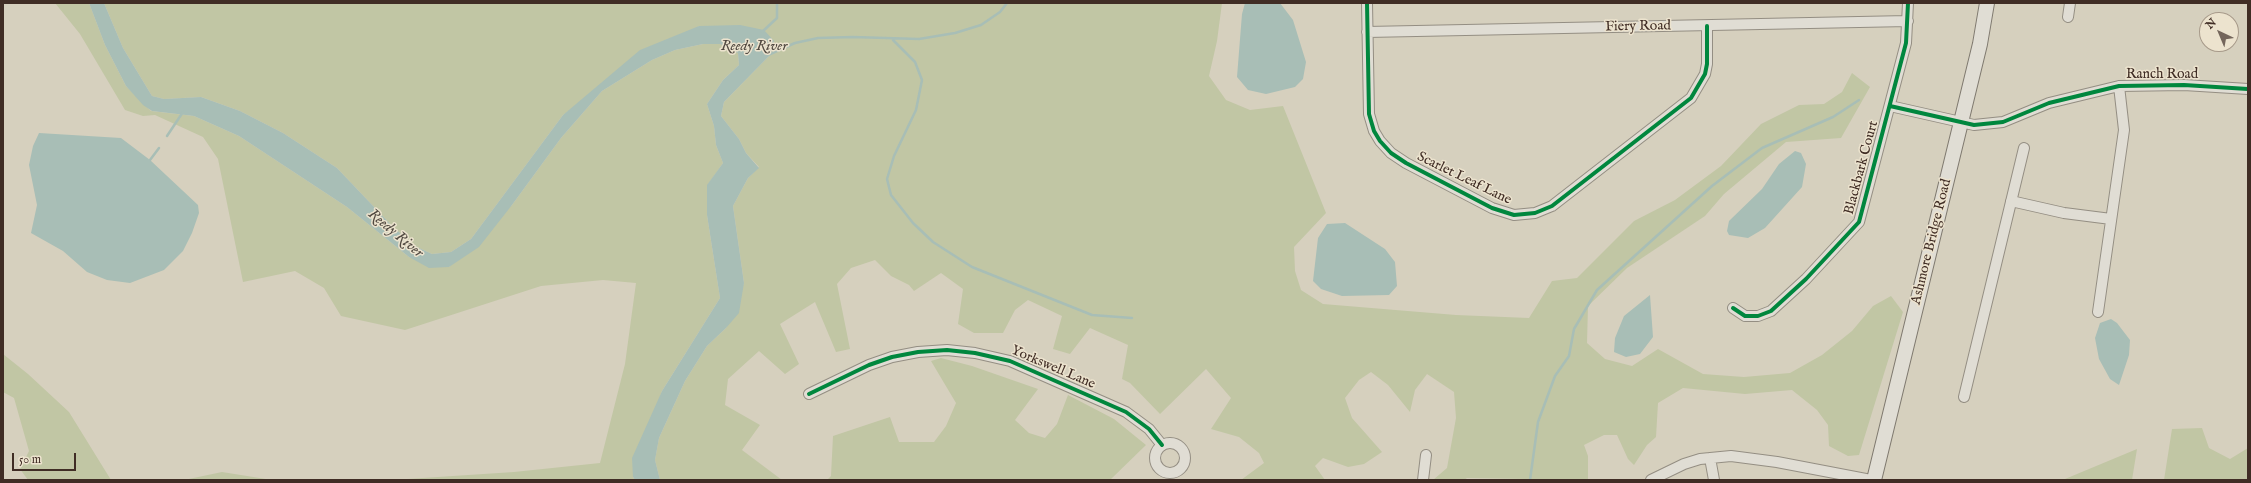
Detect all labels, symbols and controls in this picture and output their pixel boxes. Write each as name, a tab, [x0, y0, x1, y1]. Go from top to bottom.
north arrow	[2199, 12, 2239, 52]
text: N	[2203, 16, 2220, 32]
street label: Fiery Road	[1605, 18, 1671, 36]
water label: Reedy River	[721, 38, 787, 56]
street label: Ranch Road	[2126, 67, 2198, 83]
street label: Blackbark Court	[1841, 119, 1883, 217]
street label: Scarlet Leaf Lane	[1414, 149, 1514, 209]
street label: Ashmore Bridge Road	[1908, 177, 1956, 307]
water label: Reedy River	[364, 206, 426, 262]
street label: Yorkswell Lane	[1008, 343, 1098, 393]
scale bar	[14, 445, 78, 471]
text: 50 m	[19, 452, 41, 467]

